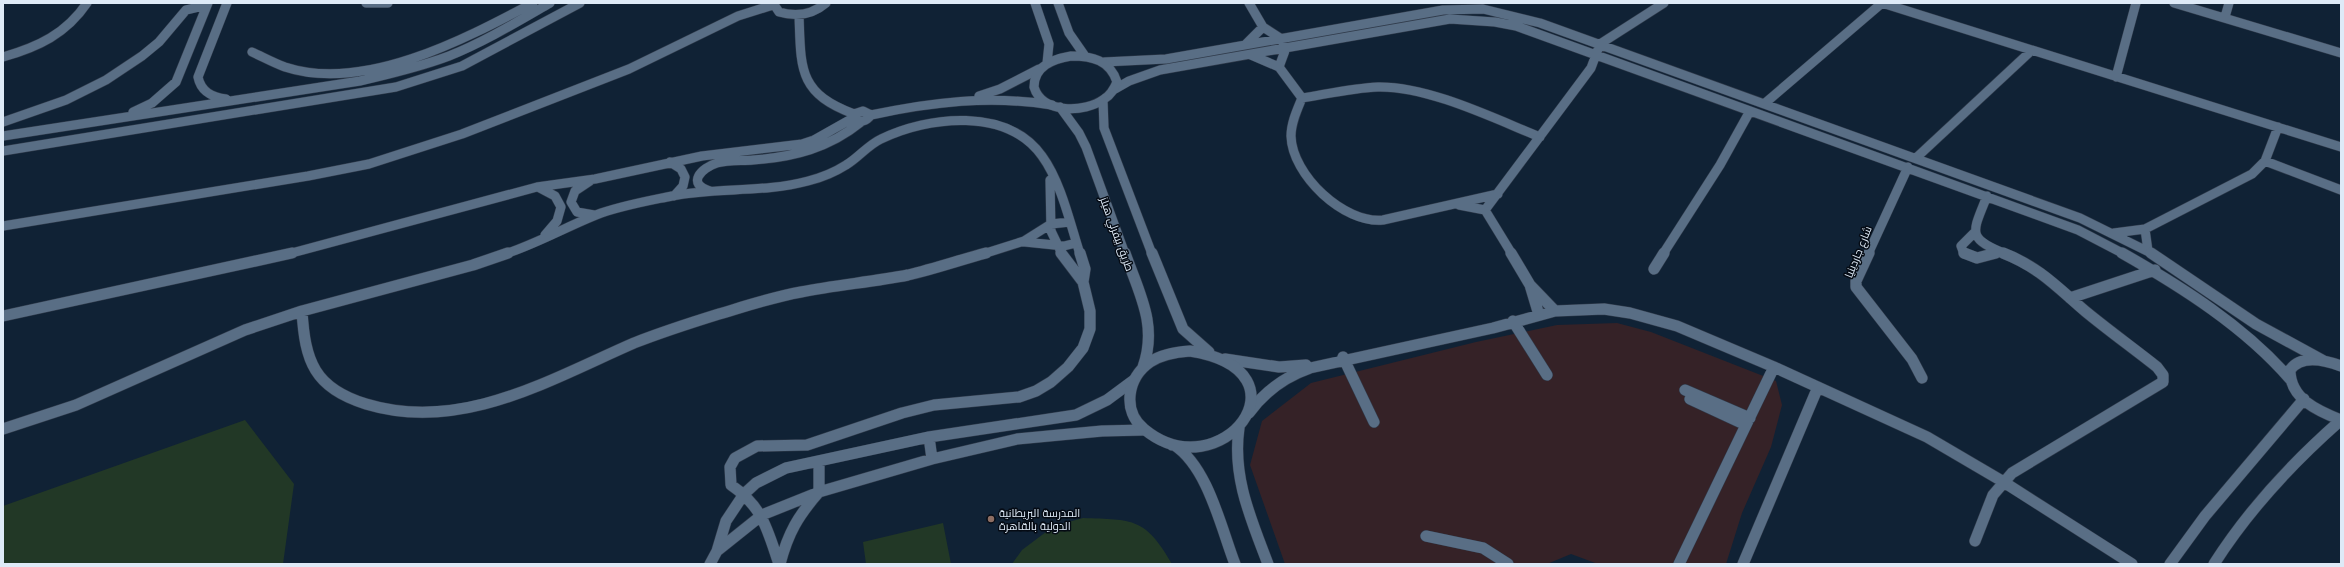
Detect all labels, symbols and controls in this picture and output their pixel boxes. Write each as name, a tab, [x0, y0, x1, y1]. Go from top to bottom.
street label: طريق بيفرلي هيلز	[1095, 194, 1137, 274]
street label: شارع جاردينيا	[1841, 224, 1876, 280]
place label: المدرسة البريطانية الدولية بالقاهرة	[999, 506, 1080, 533]
marker: المدرسة البريطانية الدولية بالقاهرة	[986, 514, 996, 524]

